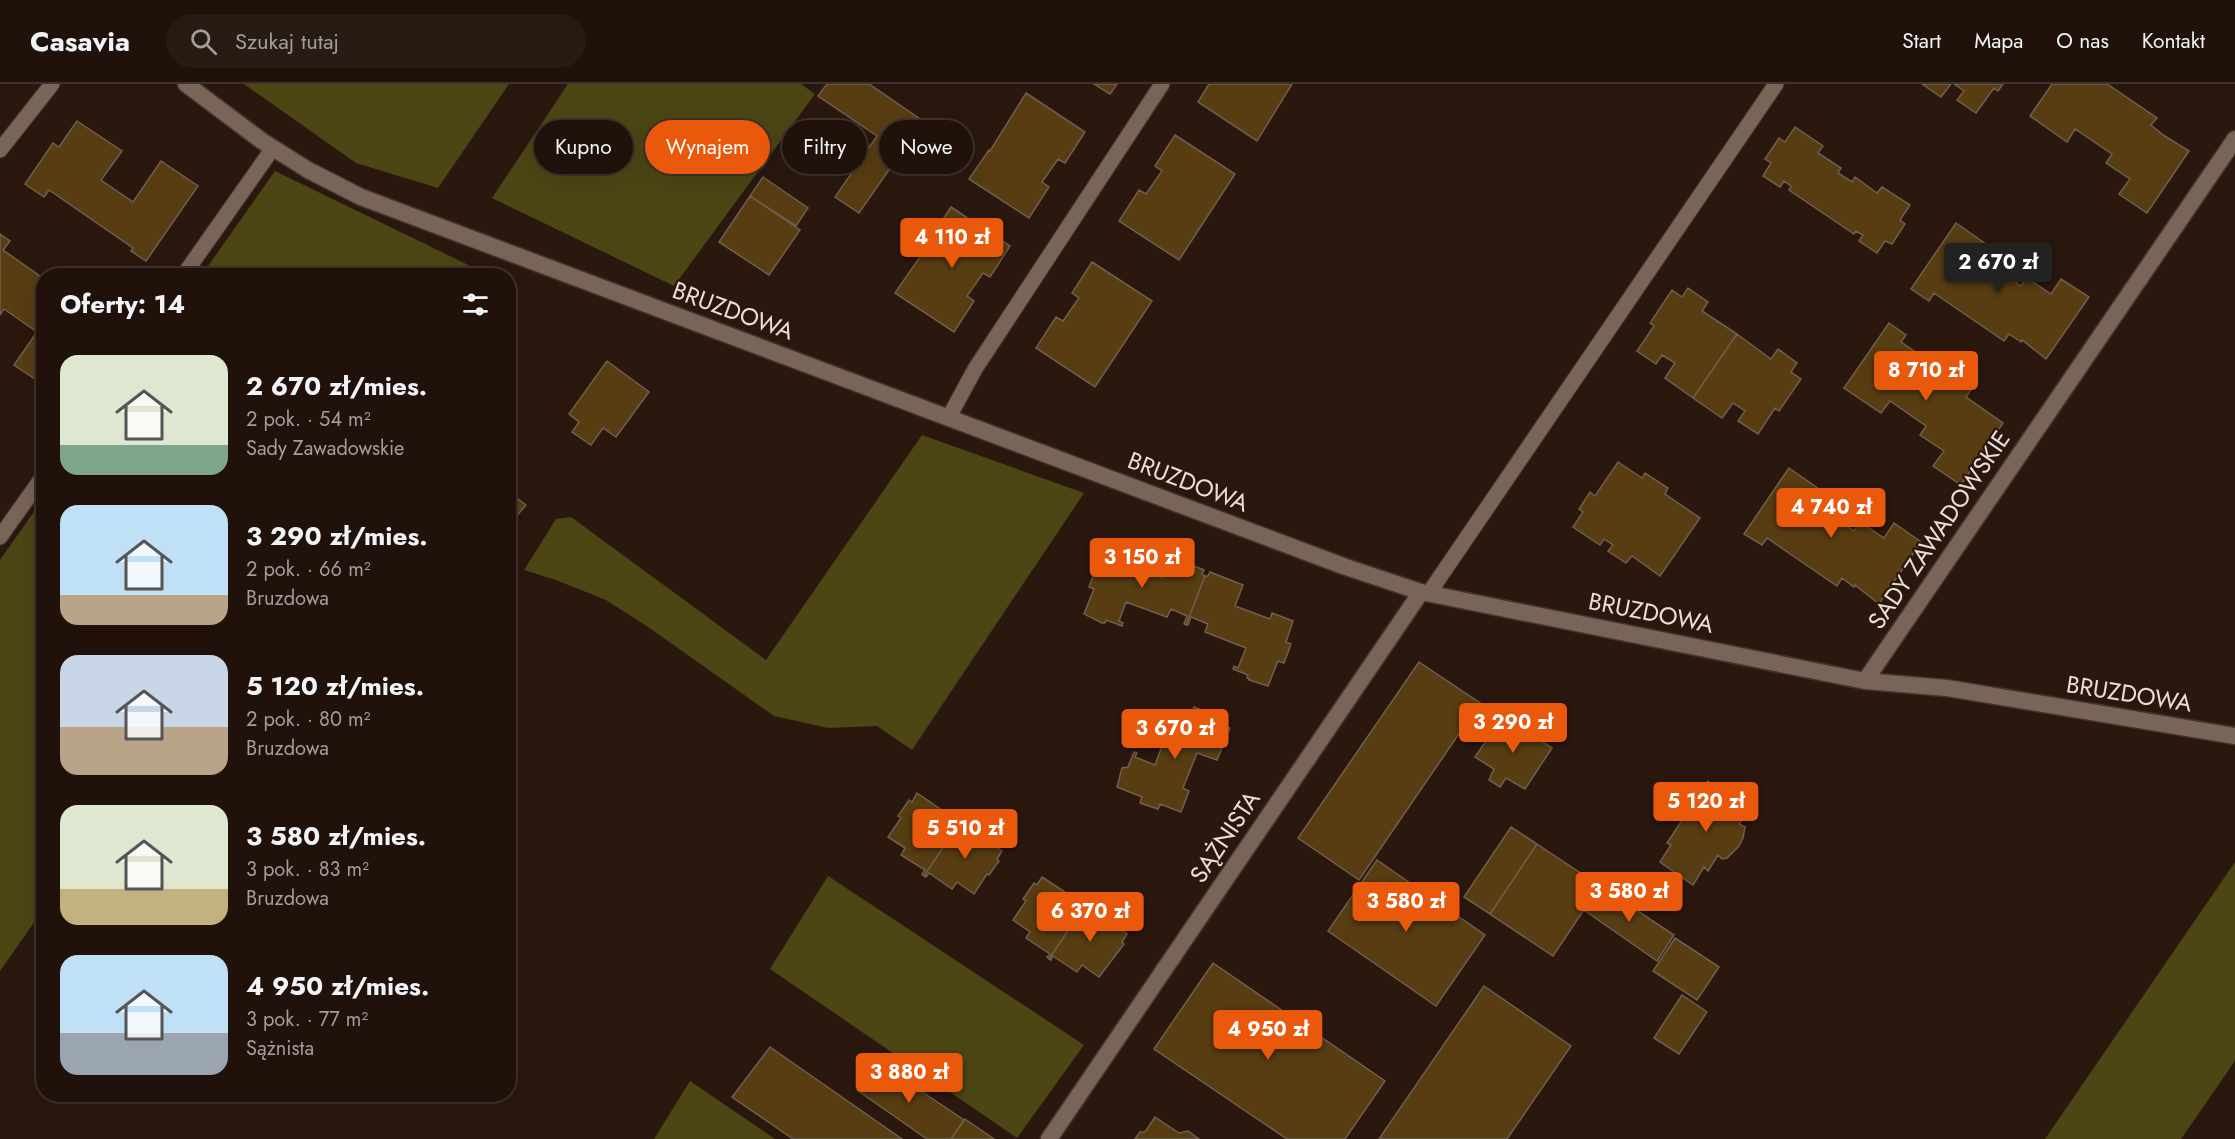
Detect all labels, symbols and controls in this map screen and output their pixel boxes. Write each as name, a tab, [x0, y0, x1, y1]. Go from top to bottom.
search box	[166, 14, 586, 68]
text: Casavia	[30, 21, 130, 62]
icon: search	[187, 25, 220, 58]
text: Szukaj tutaj	[235, 25, 339, 57]
text: Start	[1902, 26, 1941, 56]
text: Mapa	[1974, 26, 2023, 56]
text: O nas	[2056, 26, 2109, 56]
text: Kontakt	[2142, 26, 2205, 56]
chip: Kupno	[534, 120, 633, 174]
chip: Wynajem	[645, 120, 770, 174]
chip: Filtry	[782, 120, 867, 174]
chip: Nowe	[879, 120, 973, 174]
pin: 4 110 zł	[890, 218, 1014, 269]
text: 4 110 zł	[914, 223, 990, 252]
pin: 2 670 zł	[1936, 243, 2060, 294]
text: 2 670 zł	[1958, 248, 2038, 277]
street label: BRUZDOWA	[668, 272, 799, 349]
text: Oferty: 14	[60, 285, 185, 323]
icon: filters	[459, 288, 492, 321]
pin: 8 710 zł	[1864, 351, 1988, 402]
text: 8 710 zł	[1888, 356, 1964, 385]
text: 2 670 zł/mies.	[246, 367, 427, 405]
icon: home	[108, 379, 180, 451]
text: 2 pok. · 54 m²	[246, 405, 371, 434]
street label: SADY ZAWADOWSKIE	[1859, 423, 2018, 636]
text: Sady Zawadowskie	[246, 434, 404, 463]
street label: BRUZDOWA	[1123, 442, 1254, 521]
pin: 4 740 zł	[1769, 488, 1893, 539]
text: 4 740 zł	[1790, 493, 1872, 522]
text: 3 290 zł/mies.	[246, 517, 428, 555]
icon: home	[108, 529, 180, 601]
pin: 3 150 zł	[1080, 538, 1204, 589]
text: 3 150 zł	[1104, 543, 1180, 572]
text: 2 pok. · 66 m²	[246, 555, 371, 584]
street label: BRUZDOWA	[1586, 583, 1717, 642]
text: Bruzdowa	[246, 584, 329, 613]
street label: BRUZDOWA	[2064, 666, 2195, 721]
text: 5 120 zł/mies.	[246, 667, 424, 705]
icon: home	[108, 679, 180, 751]
pin: 3 290 zł	[1451, 703, 1575, 754]
text: 2 pok. · 80 m²	[246, 705, 371, 734]
text: 3 290 zł	[1473, 708, 1553, 737]
pin: 3 670 zł	[1113, 709, 1237, 760]
text: 3 670 zł	[1136, 714, 1214, 743]
text: Bruzdowa	[246, 734, 329, 763]
pin: 5 120 zł	[1644, 782, 1768, 833]
street label: SĄŻNISTA	[1181, 784, 1268, 890]
text: 5 120 zł	[1667, 787, 1745, 816]
pin: 5 510 zł	[903, 809, 1027, 860]
text: 5 510 zł	[926, 814, 1004, 843]
text: 3 580 zł/mies.	[246, 817, 426, 855]
icon: home	[108, 829, 180, 901]
text: 3 pok. · 83 m²	[246, 855, 369, 884]
pin: 3 580 zł	[1567, 872, 1691, 923]
text: 3 580 zł	[1590, 877, 1668, 906]
pin: 3 580 zł	[1344, 882, 1468, 933]
text: Bruzdowa	[246, 884, 329, 913]
text: 3 580 zł	[1367, 887, 1445, 916]
pin: 6 370 zł	[1028, 892, 1152, 943]
text: 6 370 zł	[1051, 897, 1129, 926]
text: 4 950 zł/mies.	[246, 967, 429, 1005]
icon: home	[108, 979, 180, 1051]
text: 3 pok. · 77 m²	[246, 1005, 368, 1034]
pin: 4 950 zł	[1206, 1010, 1330, 1061]
text: 4 950 zł	[1227, 1015, 1309, 1044]
text: Sążnista	[246, 1034, 314, 1063]
pin: 3 880 zł	[847, 1053, 971, 1104]
text: 3 880 zł	[870, 1058, 948, 1087]

